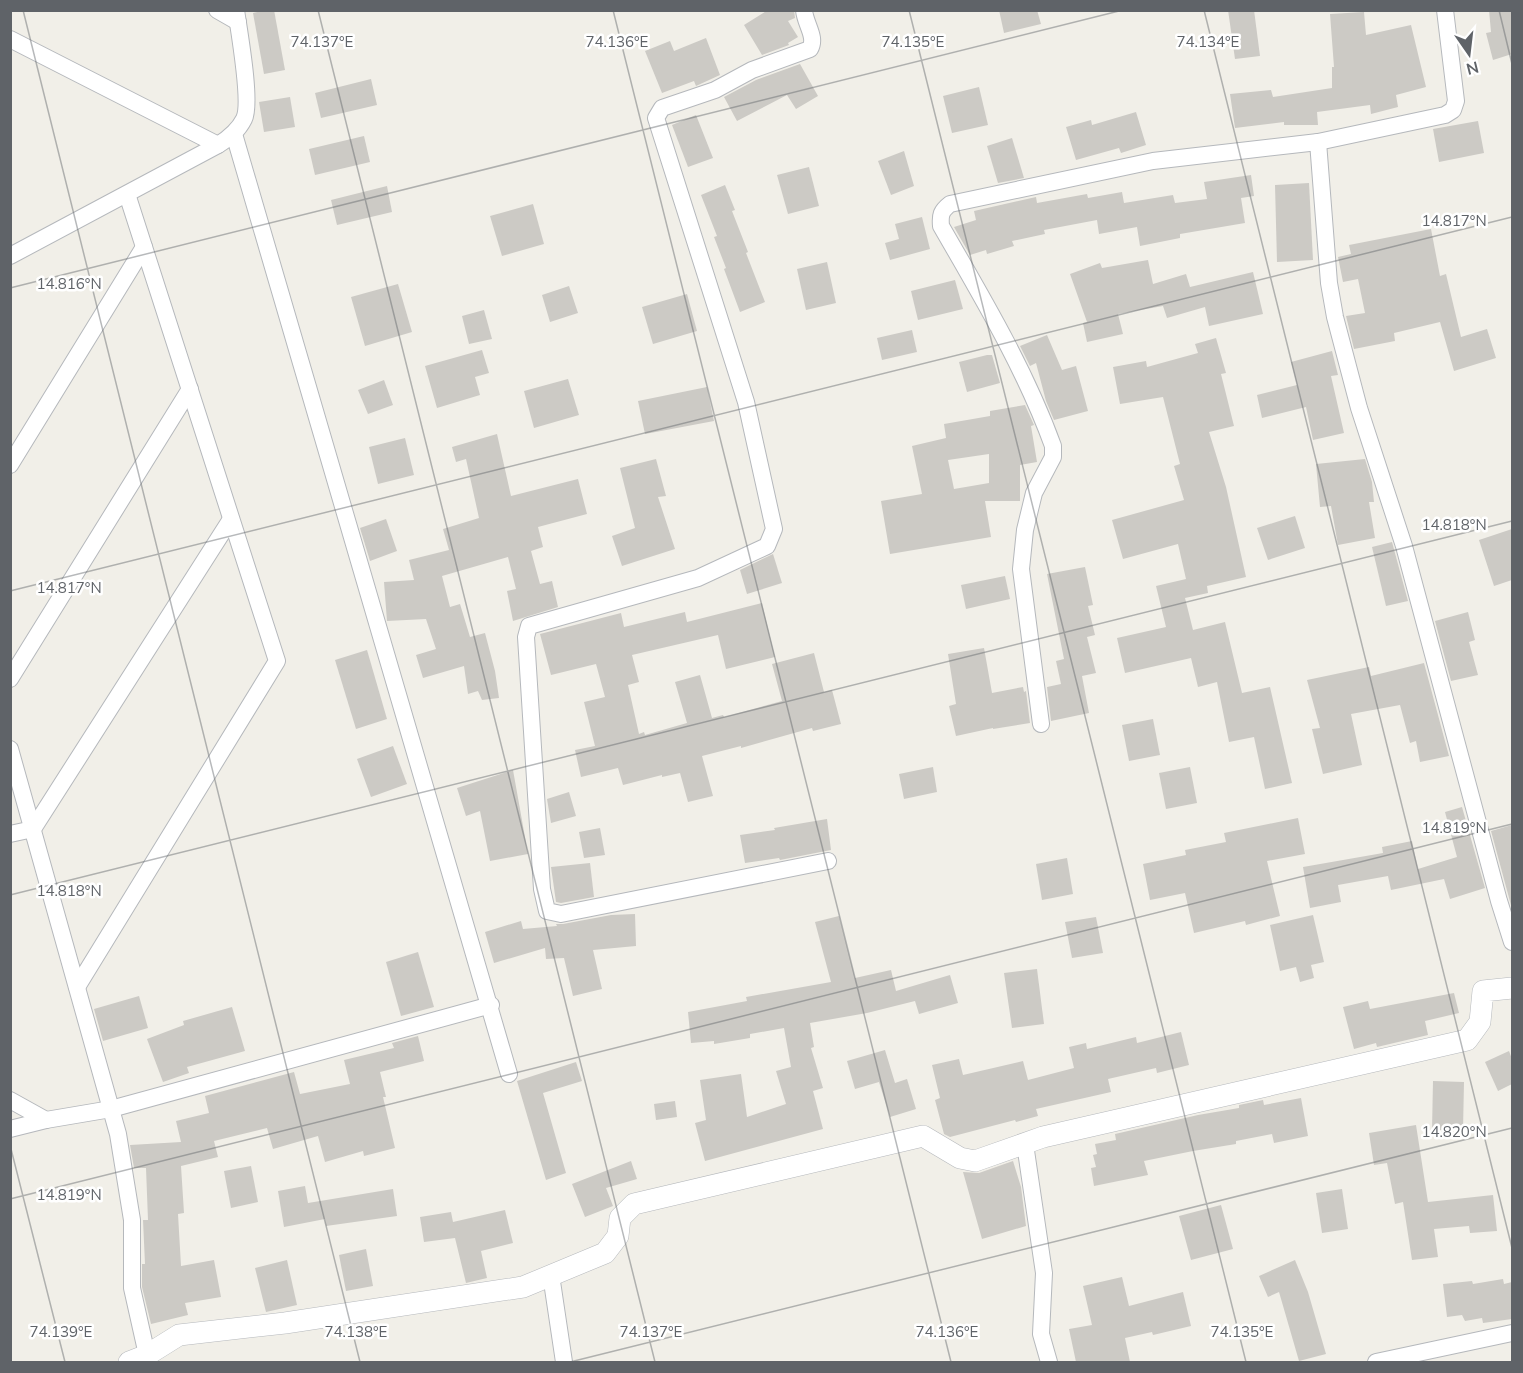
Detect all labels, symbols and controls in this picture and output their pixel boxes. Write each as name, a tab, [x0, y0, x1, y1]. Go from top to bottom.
north arrow	[1439, 24, 1499, 84]
text: 74.137°E	[291, 32, 354, 51]
text: 74.136°E	[586, 32, 649, 51]
text: 74.135°E	[882, 32, 945, 51]
text: 74.134°E	[1177, 32, 1240, 51]
text: N	[1464, 57, 1481, 80]
text: 14.817°N	[1421, 211, 1487, 230]
text: 14.816°N	[36, 274, 102, 293]
text: 14.818°N	[1421, 515, 1487, 534]
text: 14.817°N	[36, 578, 102, 597]
text: 14.819°N	[1421, 818, 1487, 837]
text: 14.818°N	[36, 881, 102, 900]
text: 14.820°N	[1421, 1122, 1487, 1141]
text: 14.819°N	[36, 1185, 102, 1204]
text: 74.139°E	[30, 1322, 93, 1341]
text: 74.138°E	[325, 1322, 388, 1341]
text: 74.137°E	[620, 1322, 683, 1341]
text: 74.136°E	[916, 1322, 979, 1341]
text: 74.135°E	[1211, 1322, 1274, 1341]

